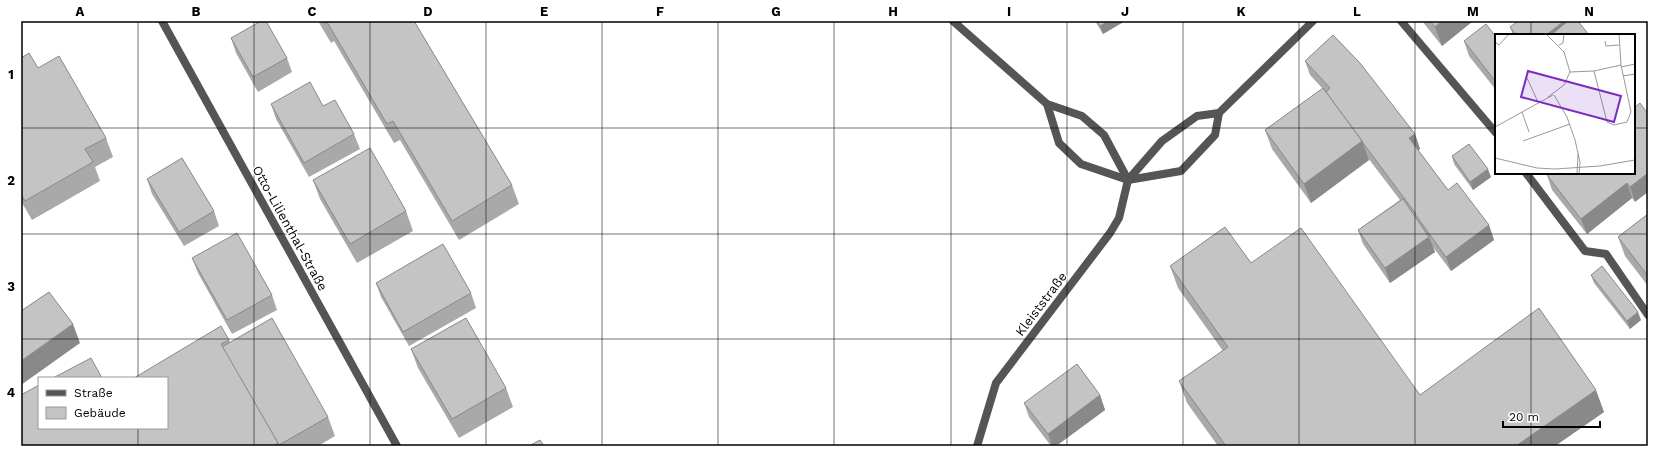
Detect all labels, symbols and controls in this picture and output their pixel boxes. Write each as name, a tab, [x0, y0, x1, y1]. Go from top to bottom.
text: A	[76, 4, 85, 19]
text: B	[192, 4, 201, 19]
text: C	[308, 4, 317, 19]
text: D	[423, 4, 433, 19]
text: E	[540, 4, 548, 19]
text: F	[656, 4, 664, 19]
text: G	[771, 4, 781, 19]
text: H	[888, 4, 898, 19]
text: I	[1007, 4, 1011, 19]
text: J	[1121, 4, 1129, 19]
text: K	[1236, 4, 1246, 19]
text: L	[1353, 4, 1361, 19]
text: M	[1467, 4, 1479, 19]
text: N	[1584, 4, 1594, 19]
inset map	[1495, 34, 1635, 174]
text: 1	[8, 67, 14, 82]
street label: Otto-Lilienthal-Straße	[249, 163, 331, 293]
text: 2	[7, 173, 15, 188]
street label: Kleiststraße	[1012, 269, 1070, 339]
text: 3	[7, 279, 15, 294]
legend	[38, 377, 168, 429]
text: 4	[7, 385, 16, 400]
text: Straße	[74, 386, 113, 400]
scale bar	[1503, 403, 1600, 429]
text: Gebäude	[74, 406, 126, 420]
text: 20 m	[1509, 410, 1539, 424]

